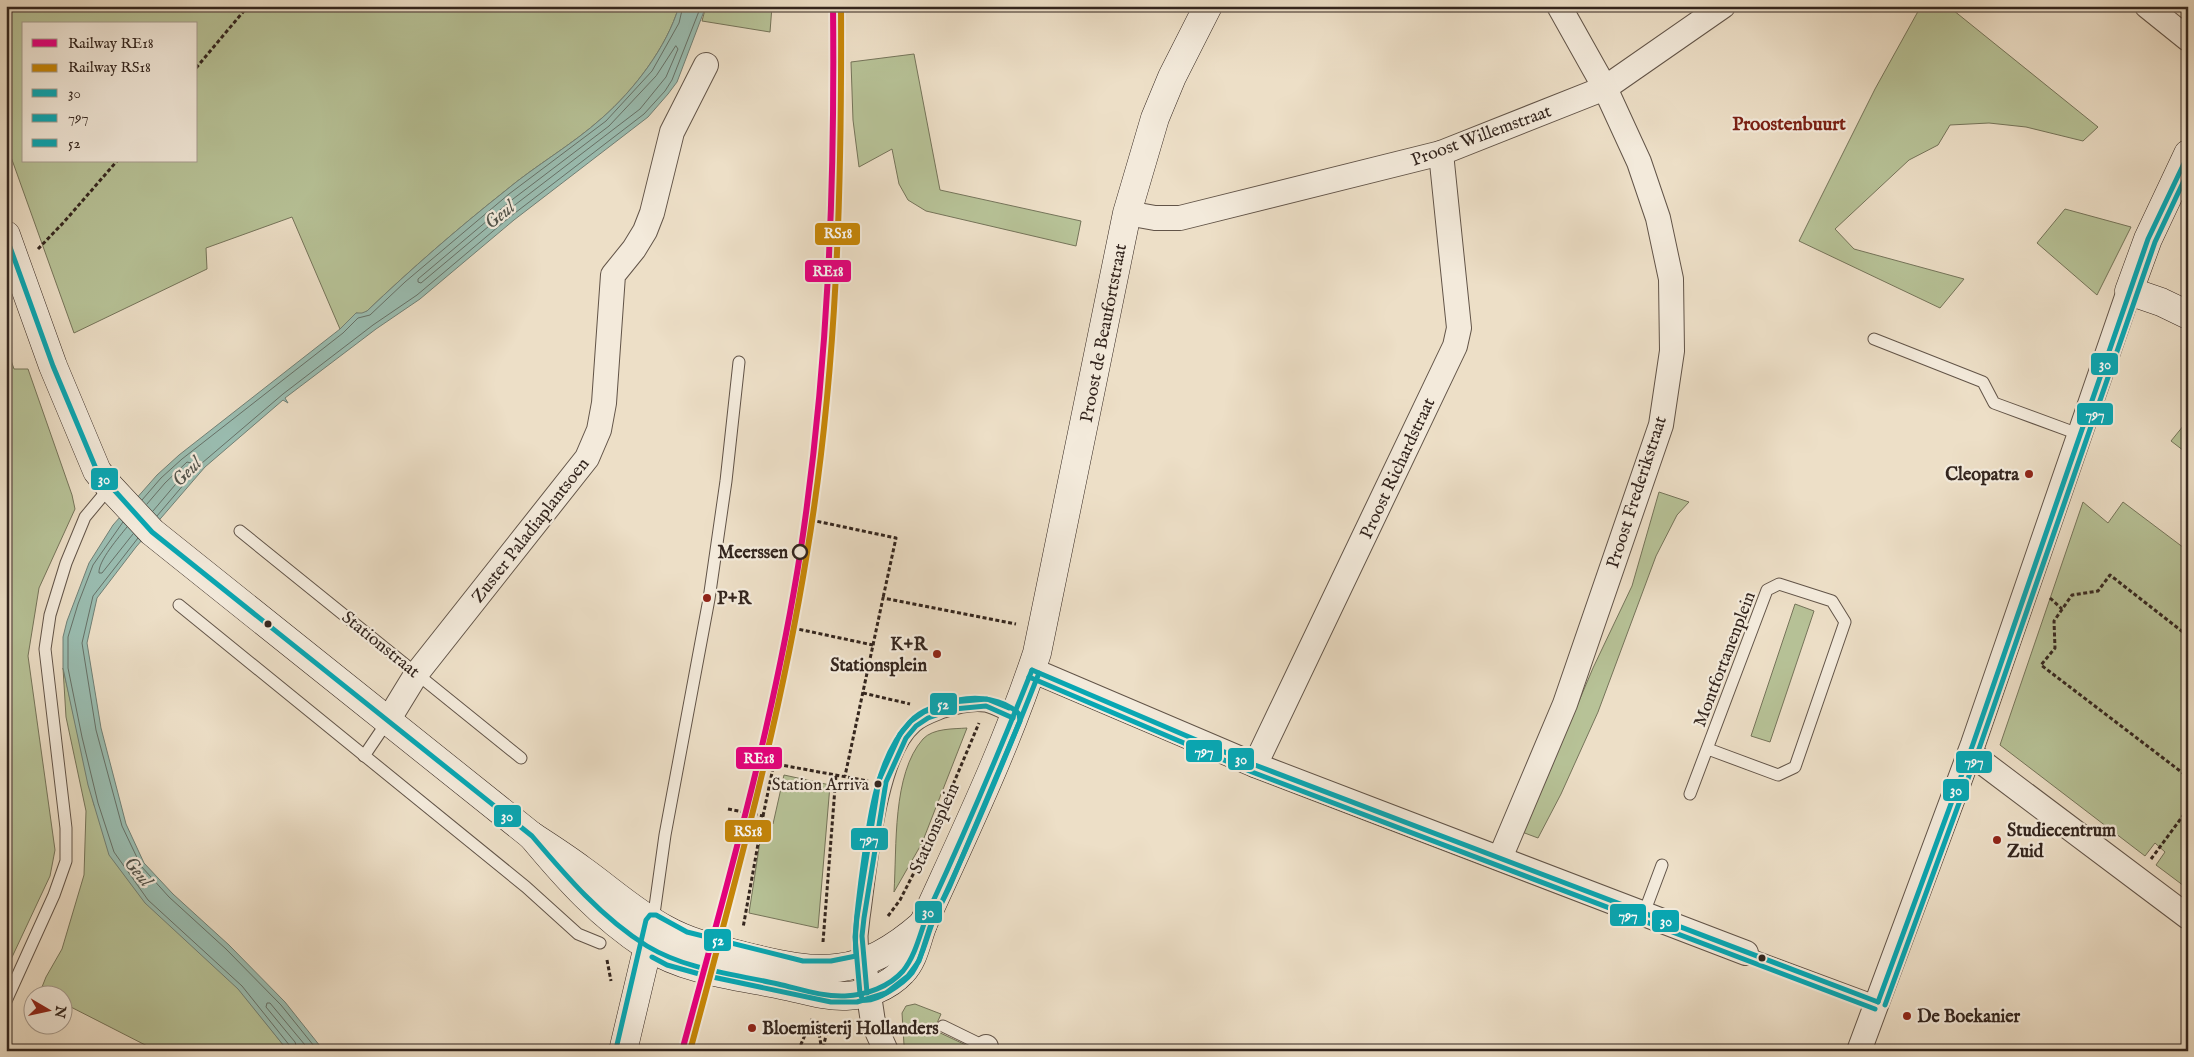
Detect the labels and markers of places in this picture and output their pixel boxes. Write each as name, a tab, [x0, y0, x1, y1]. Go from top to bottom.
place label: Cleopatra	[1945, 464, 2020, 487]
marker: Cleopatra	[2023, 468, 2035, 480]
place label: Meerssen	[718, 542, 788, 565]
marker: Meerssen	[792, 544, 808, 560]
place label: P+R	[717, 588, 753, 611]
marker: P+R	[701, 592, 713, 604]
unlabelled marker	[263, 619, 273, 629]
place label: K+R Stationsplein	[830, 634, 928, 678]
marker: K+R Stationsplein	[931, 648, 943, 660]
place label: Station Arriva	[772, 775, 870, 796]
marker: Station Arriva	[873, 779, 883, 789]
place label: Studiecentrum Zuid	[2007, 820, 2116, 864]
marker: Studiecentrum Zuid	[1991, 834, 2003, 846]
unlabelled marker	[1757, 953, 1767, 963]
place label: De Boekanier	[1917, 1006, 2021, 1029]
marker: De Boekanier	[1901, 1010, 1913, 1022]
place label: Bloemisterij Hollanders	[762, 1018, 939, 1041]
marker: Bloemisterij Hollanders	[746, 1022, 758, 1034]

